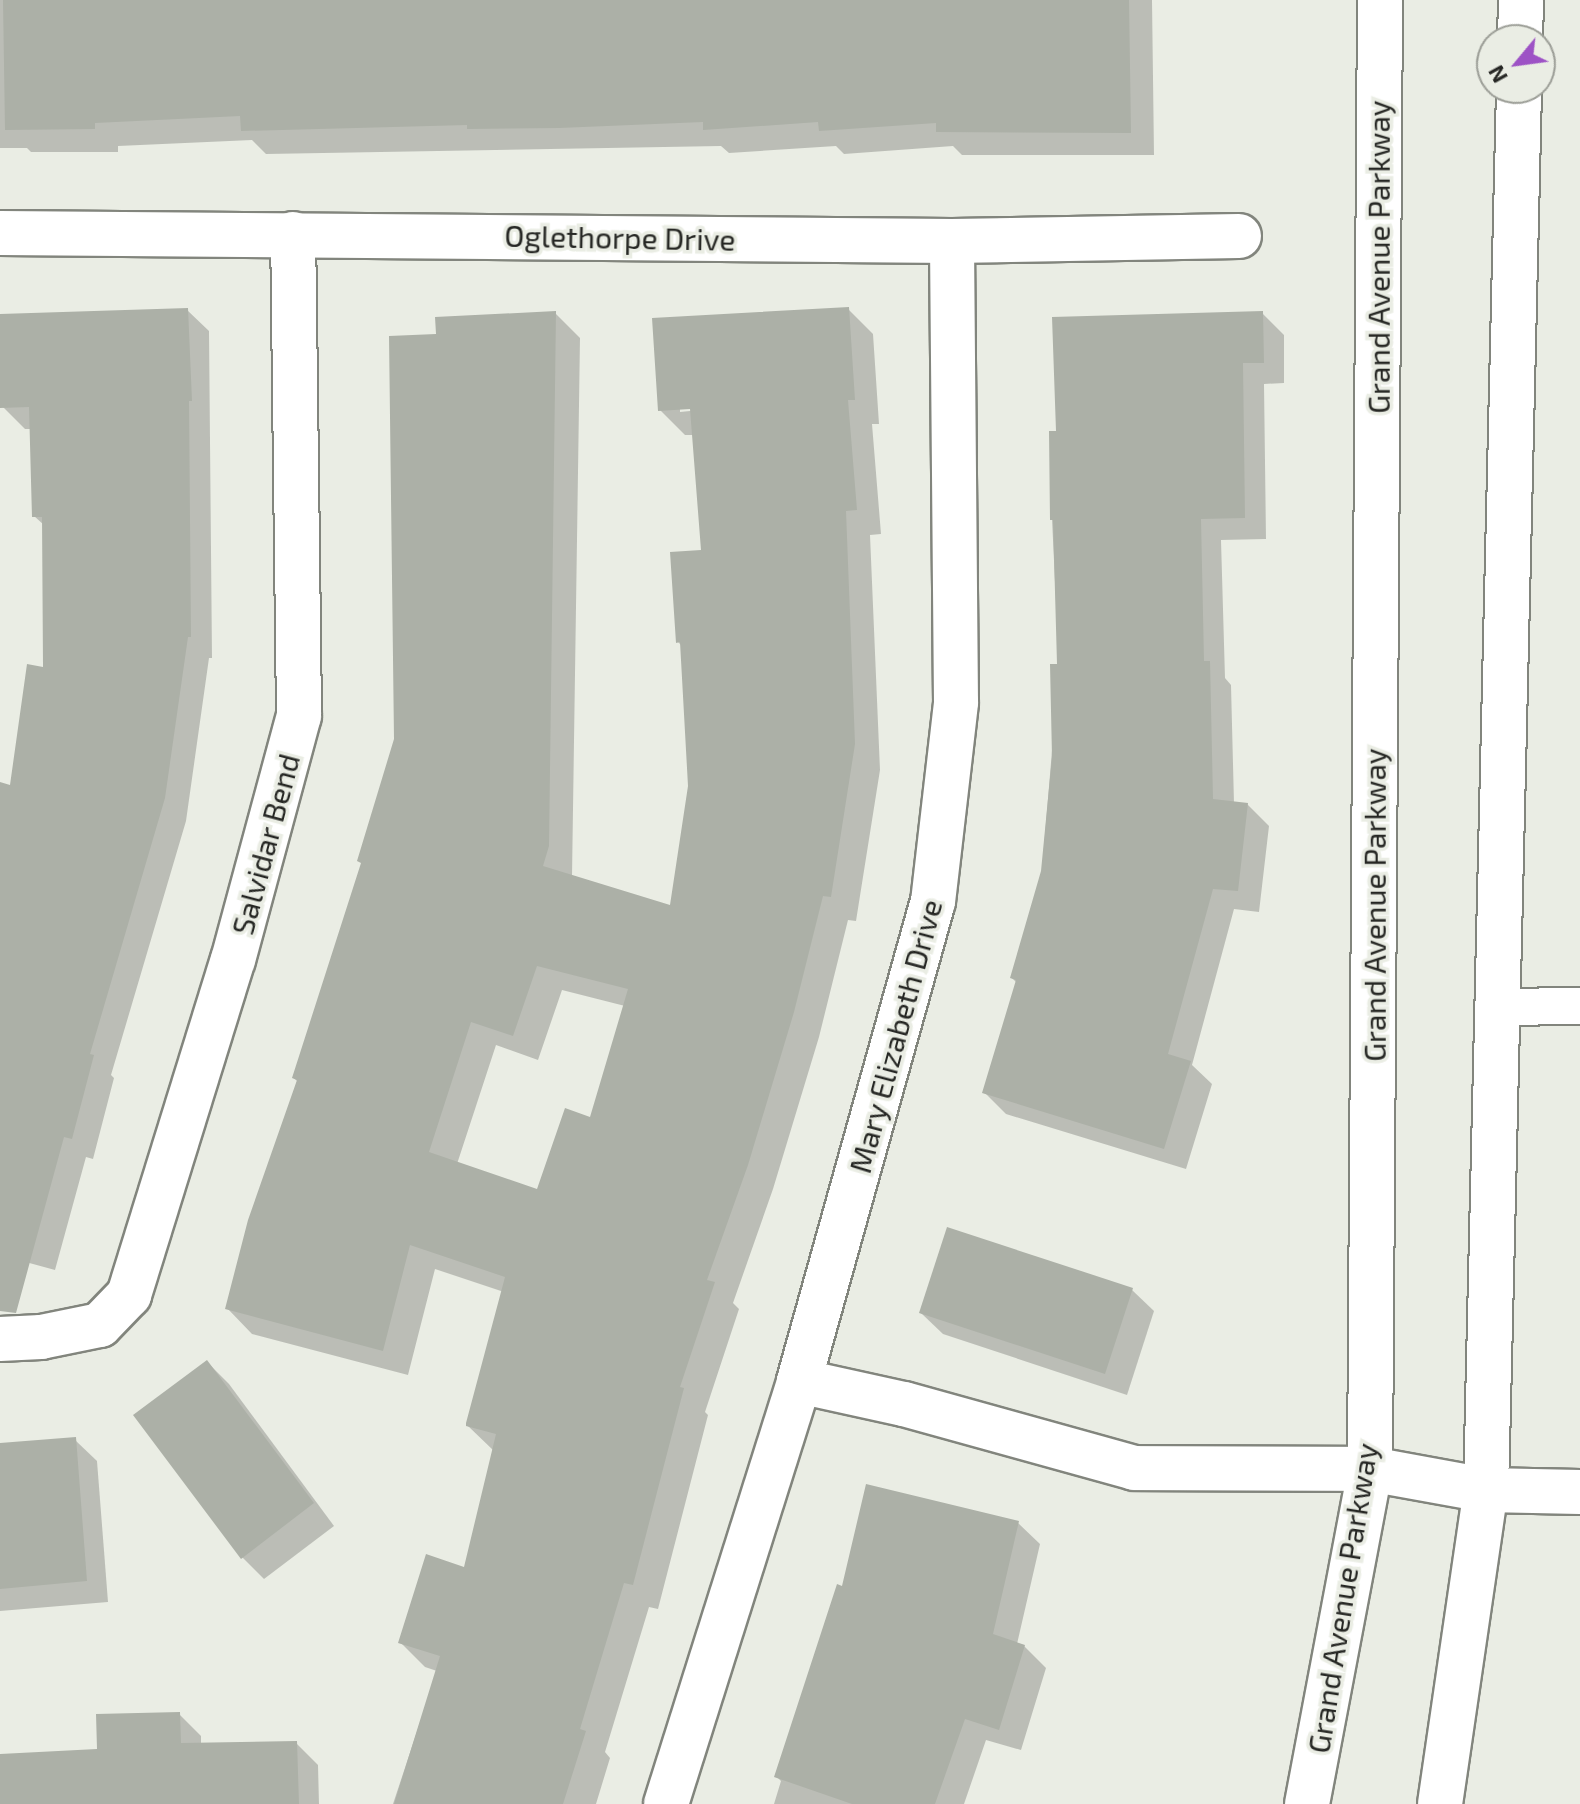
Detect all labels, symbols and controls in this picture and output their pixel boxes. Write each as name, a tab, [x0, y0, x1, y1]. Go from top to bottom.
north arrow	[1476, 24, 1556, 104]
text: N	[1482, 61, 1512, 88]
street label: Grand Avenue Parkway	[1360, 100, 1396, 414]
street label: Oglethorpe Drive	[504, 217, 736, 257]
street label: Grand Avenue Parkway	[1356, 748, 1392, 1062]
street label: Salvidar Bend	[223, 749, 307, 939]
street label: Mary Elizabeth Drive	[841, 895, 949, 1177]
street label: Grand Avenue Parkway	[1300, 1440, 1384, 1756]

